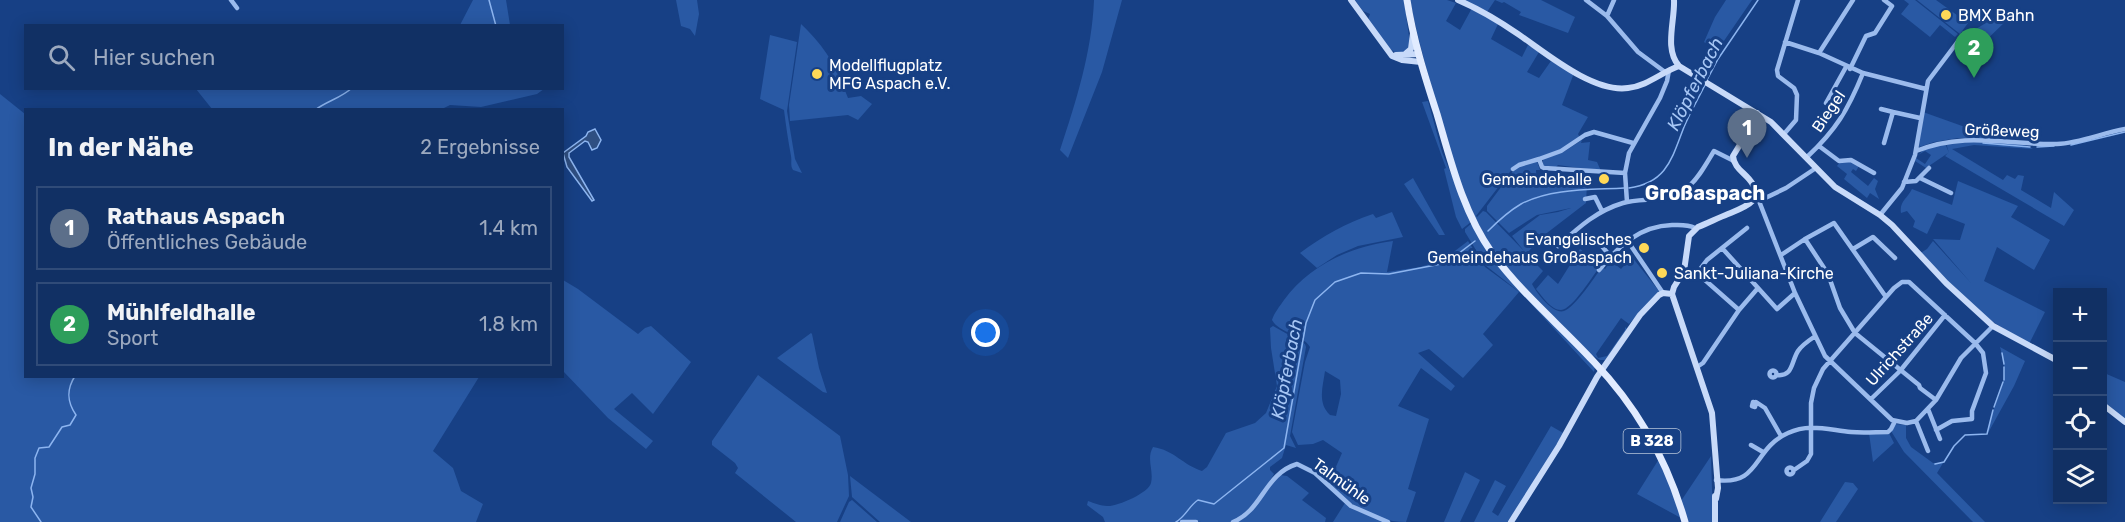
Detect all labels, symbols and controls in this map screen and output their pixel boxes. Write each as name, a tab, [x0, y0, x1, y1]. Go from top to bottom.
place label: BMX Bahn	[1958, 6, 2034, 25]
marker: BMX Bahn	[1939, 8, 1953, 22]
search box	[24, 24, 564, 90]
pin: 2	[1954, 28, 1994, 78]
water label: Klöpferbach	[1662, 34, 1728, 134]
icon: search	[45, 41, 78, 74]
text: Hier suchen	[93, 44, 215, 71]
place label: Modellflugplatz MFG Aspach e.V.	[829, 56, 950, 93]
marker: Modellflugplatz MFG Aspach e.V.	[810, 67, 824, 81]
street label: Biegel	[1808, 87, 1849, 136]
pin: 1	[1728, 108, 1766, 158]
street label: Größeweg	[1964, 120, 2040, 141]
text: In der Nähe	[48, 132, 194, 163]
text: 2 Ergebnisse	[420, 135, 540, 159]
place label: Gemeindehalle	[1482, 170, 1592, 189]
marker: Gemeindehalle	[1597, 172, 1611, 186]
district label: Großaspach	[1645, 181, 1765, 205]
text: Rathaus Aspach	[107, 203, 285, 230]
text: 1	[65, 216, 74, 240]
text: 1.4 km	[479, 216, 538, 240]
text: Öffentliches Gebäude	[107, 230, 307, 254]
place label: Evangelisches Gemeindehaus Großaspach	[1427, 230, 1632, 267]
marker: Evangelisches Gemeindehaus Großaspach	[1637, 241, 1651, 255]
place label: Sankt-Juliana-Kirche	[1674, 264, 1834, 283]
marker: Sankt-Juliana-Kirche	[1655, 266, 1669, 280]
map controls	[2053, 288, 2107, 504]
button: +	[2053, 288, 2107, 342]
text: Mühlfeldhalle	[107, 299, 256, 326]
street label: Ulrichstraße	[1862, 309, 1937, 390]
text: 2	[63, 312, 76, 336]
text: 1.8 km	[479, 312, 538, 336]
water label: Klöpferbach	[1267, 317, 1308, 421]
your location	[971, 318, 1000, 347]
text: Sport	[107, 326, 158, 350]
button: −	[2053, 342, 2107, 396]
button: locate	[2053, 396, 2107, 450]
road number: B 328	[1624, 429, 1680, 453]
button: layers	[2053, 450, 2107, 504]
street label: Talmühle	[1309, 454, 1374, 509]

